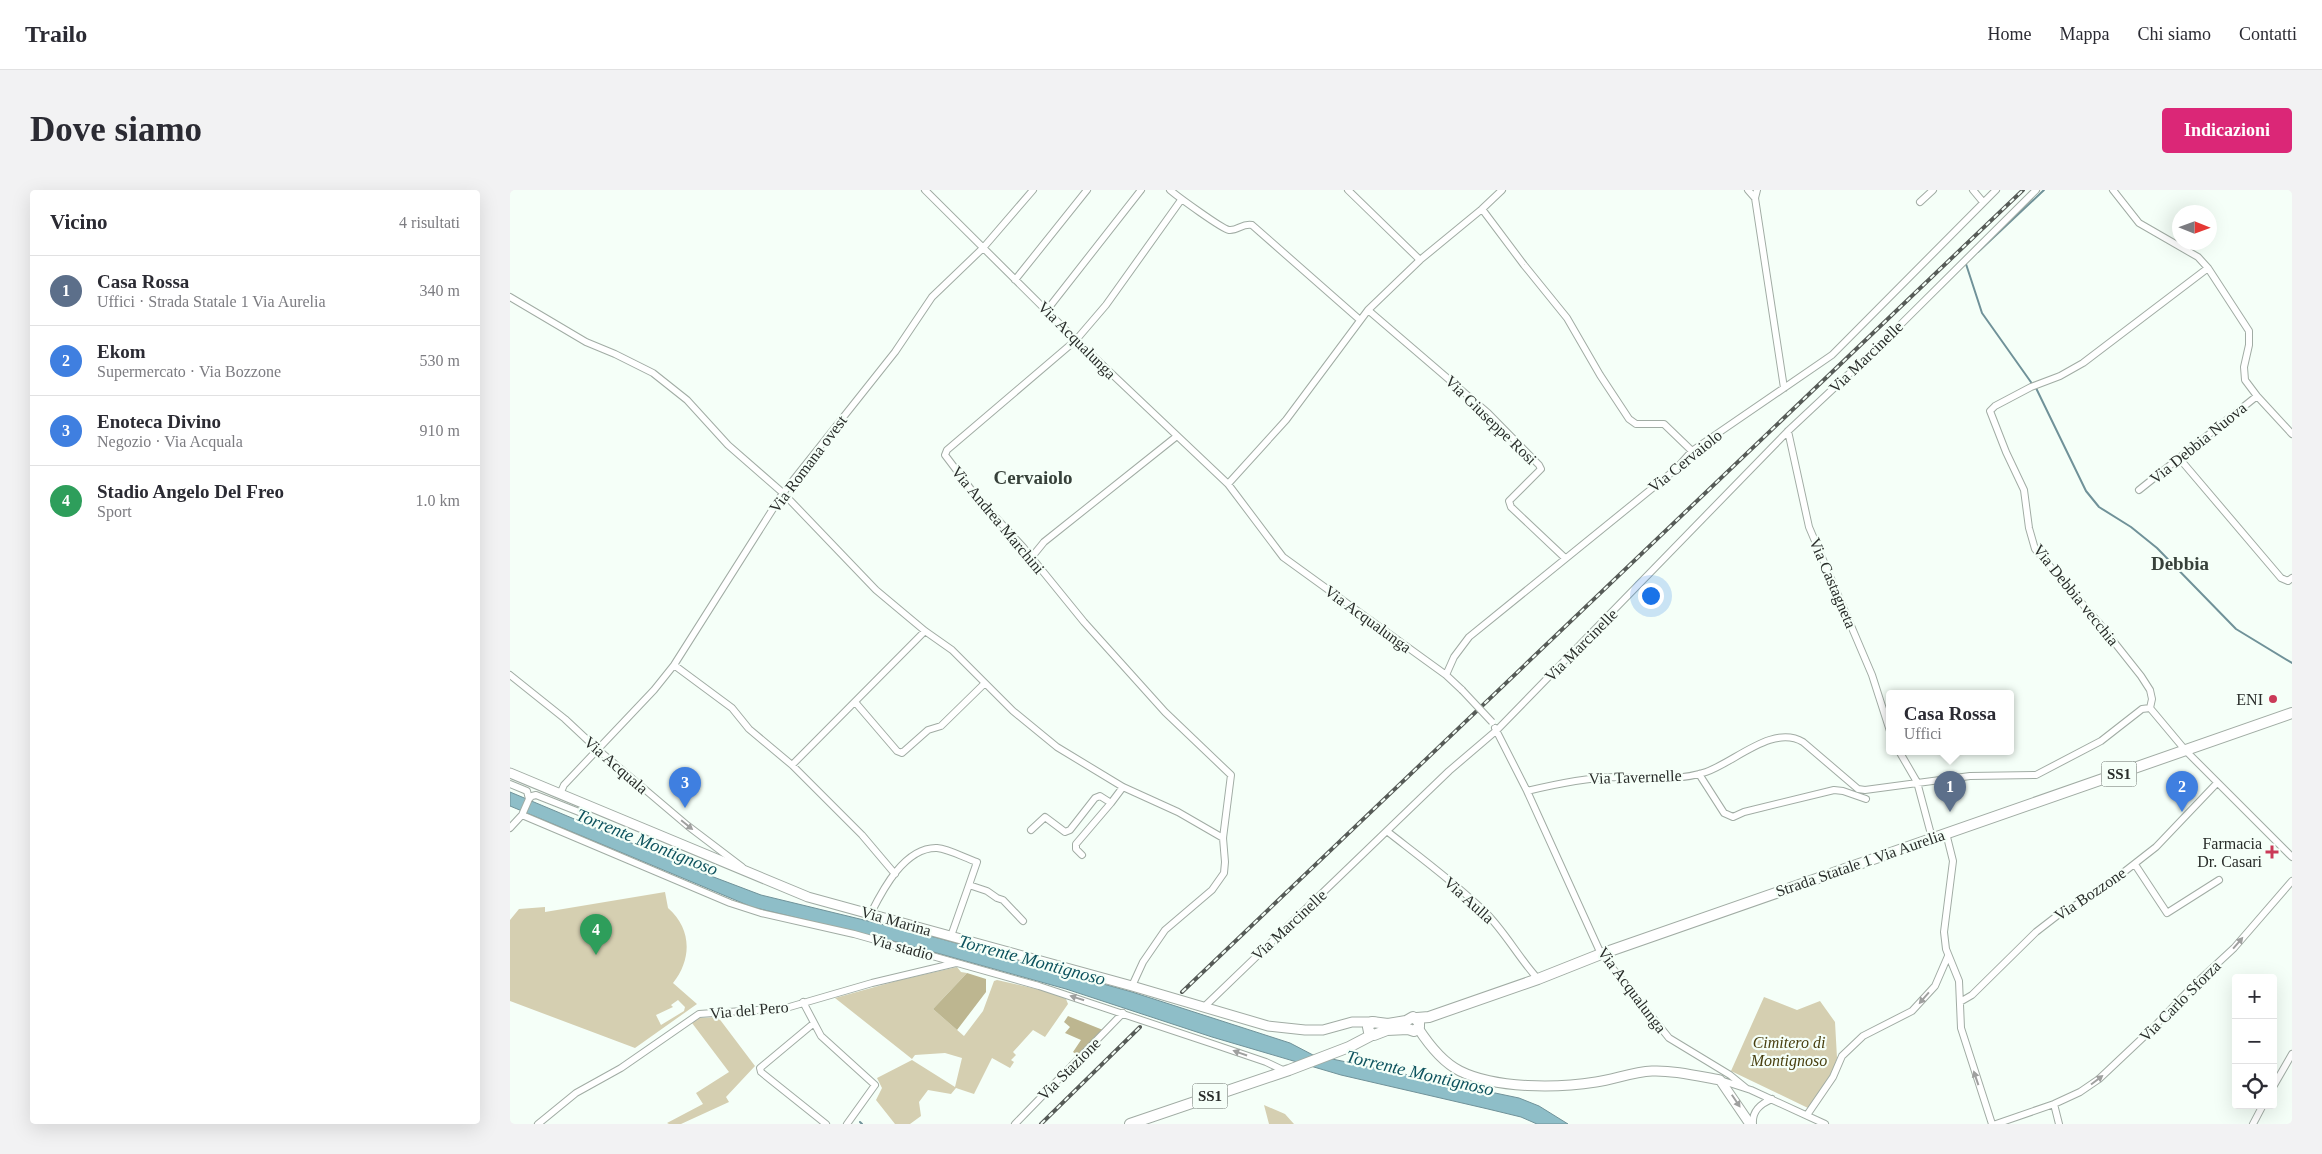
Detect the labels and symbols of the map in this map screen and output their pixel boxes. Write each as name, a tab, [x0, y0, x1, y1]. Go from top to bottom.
north arrow	[2172, 205, 2217, 250]
street label: Via Acqualunga	[1034, 298, 1119, 383]
street label: Via Marcinelle	[1826, 318, 1906, 396]
street label: Via Giuseppe Rosi	[1441, 372, 1540, 469]
street label: Via Debbia Nuova	[2146, 399, 2250, 487]
street label: Via Romana ovest	[766, 412, 850, 516]
street label: Via Cervaiolo	[1645, 426, 1725, 496]
street label: Via Andrea Marchini	[948, 463, 1048, 578]
district label: Cervaiolo	[993, 467, 1073, 488]
street label: Via Castagneta	[1805, 535, 1860, 631]
street label: Via Debbia vecchia	[2030, 541, 2122, 649]
district label: Debbia	[2151, 553, 2210, 574]
street label: Via Acqualunga	[1321, 582, 1414, 657]
your location	[1638, 583, 1664, 609]
street label: Via Marcinelle	[1541, 605, 1621, 685]
place label: ENI	[2236, 691, 2263, 708]
marker: ENI	[2267, 693, 2279, 705]
street label: Via Acquala	[580, 733, 651, 798]
road number: SS1	[2102, 762, 2136, 786]
pin: 3	[669, 767, 701, 808]
street label: Via Tavernelle	[1588, 767, 1682, 787]
pin: 1	[1934, 771, 1966, 812]
pin: 2	[2166, 771, 2198, 812]
water label: Torrente Montignoso	[573, 804, 721, 880]
one-way arrow	[681, 819, 694, 830]
street label: Strada Statale 1 Via Aurelia	[1773, 826, 1947, 900]
place label: Farmacia Dr. Casari	[2197, 835, 2263, 870]
marker: Farmacia Dr. Casari	[2266, 846, 2278, 858]
street label: Via Bozzone	[2051, 864, 2129, 924]
street label: Via Aulla	[1441, 873, 1497, 927]
street label: Via Marcinelle	[1248, 886, 1330, 964]
street label: Via Marina	[859, 903, 933, 939]
pin: 4	[580, 914, 612, 955]
street label: Via stadio	[869, 930, 935, 964]
water label: Torrente Montignoso	[956, 931, 1108, 989]
one-way arrow	[2233, 937, 2244, 950]
street label: Via Acqualunga	[1594, 944, 1670, 1037]
street label: Via Carlo Sforza	[2136, 957, 2224, 1045]
one-way arrow	[1919, 992, 1930, 1005]
one-way arrow	[1069, 993, 1084, 1001]
street label: Via del Pero	[709, 998, 789, 1022]
street label: Via Stazione	[1034, 1034, 1104, 1104]
park label: Cimitero di Montignoso	[1750, 1034, 1827, 1070]
water label: Torrente Montignoso	[1344, 1046, 1496, 1100]
one-way arrow	[1232, 1049, 1247, 1057]
one-way arrow	[1972, 1070, 1979, 1085]
one-way arrow	[2090, 1075, 2103, 1086]
road number: SS1	[1192, 1084, 1228, 1108]
one-way arrow	[1731, 1095, 1741, 1108]

